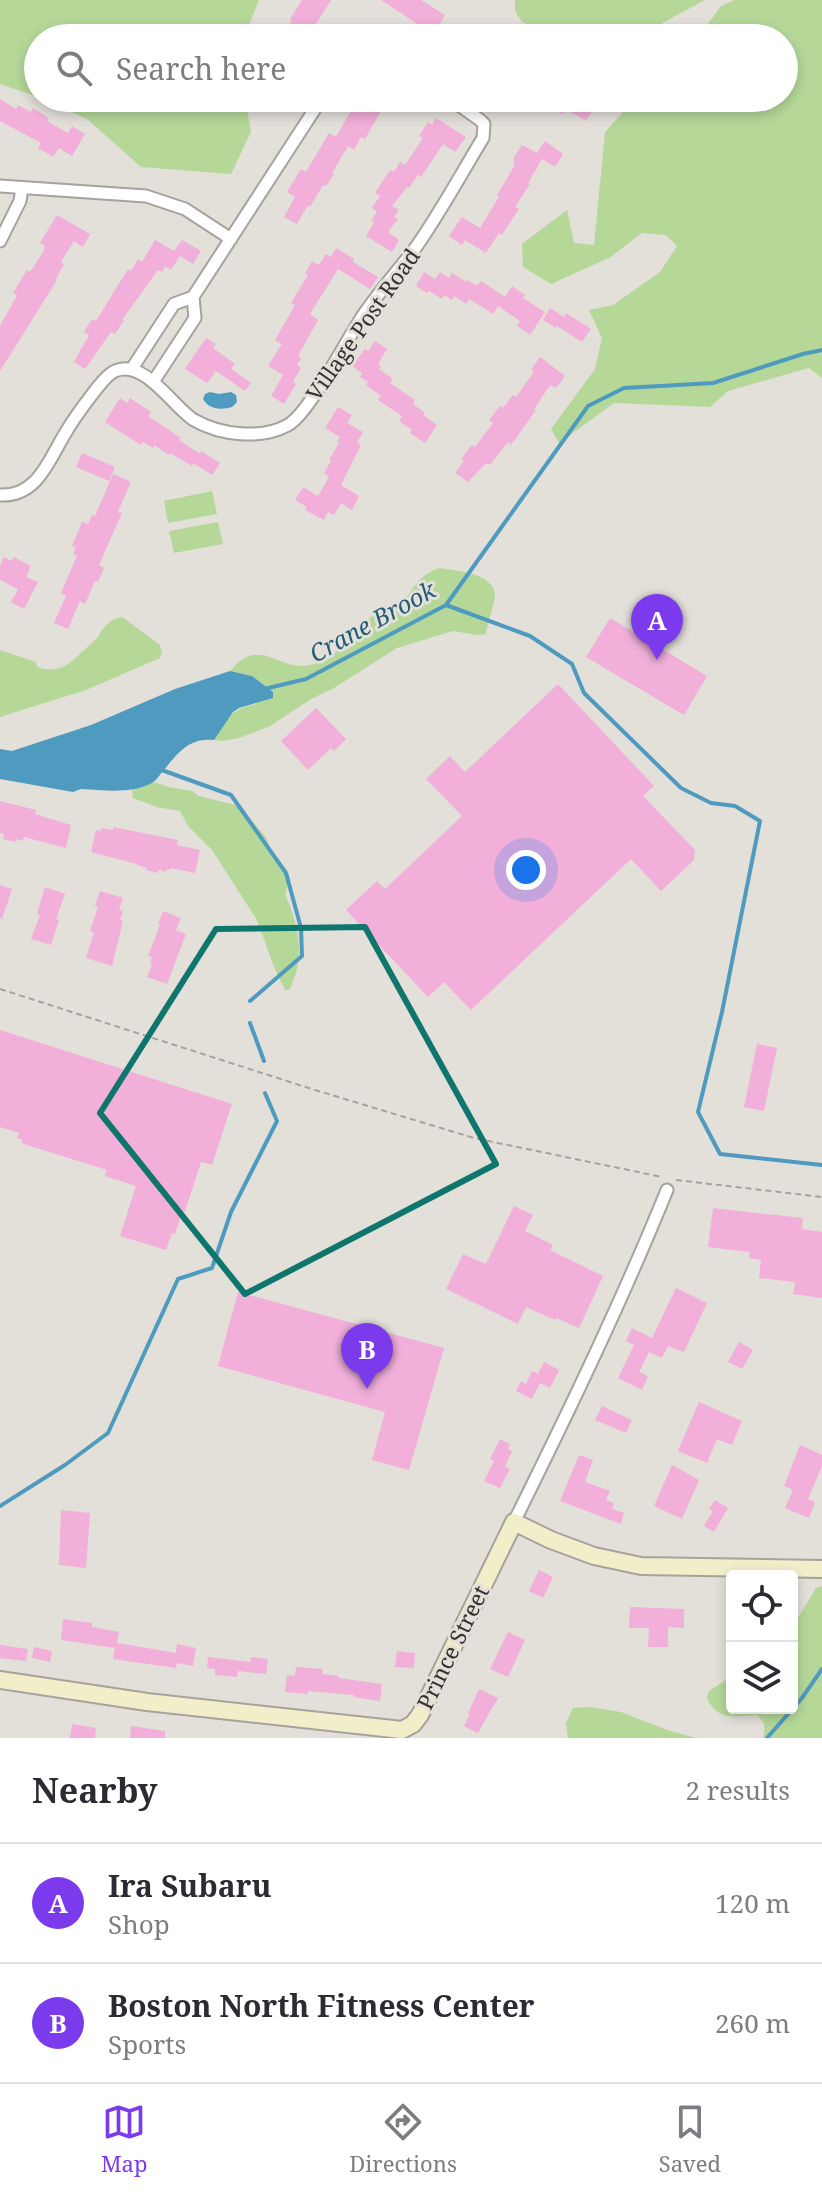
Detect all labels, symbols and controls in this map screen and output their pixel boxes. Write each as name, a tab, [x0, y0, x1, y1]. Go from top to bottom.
search box	[24, 24, 798, 112]
icon: search	[52, 46, 96, 90]
text: Search here	[116, 48, 286, 89]
street label: Village Post Road	[298, 241, 426, 406]
water label: Crane Brook	[303, 572, 442, 669]
pin: A	[631, 594, 683, 660]
your location	[506, 850, 546, 890]
pin: B	[341, 1323, 393, 1389]
map controls	[726, 1570, 798, 1714]
button: locate	[726, 1570, 798, 1642]
street label: Prince Street	[409, 1580, 495, 1714]
button: layers	[726, 1642, 798, 1714]
text: Nearby	[32, 1767, 158, 1813]
text: 2 results	[685, 1772, 790, 1808]
text: Ira Subaru	[108, 1865, 271, 1906]
text: A	[48, 1885, 68, 1921]
text: 120 m	[715, 1885, 790, 1921]
text: Shop	[108, 1906, 170, 1942]
text: Boston North Fitness Center	[108, 1985, 535, 2026]
text: B	[49, 2005, 67, 2041]
text: 260 m	[715, 2005, 790, 2041]
text: Sports	[108, 2026, 186, 2062]
tab: Map	[101, 2100, 147, 2178]
tab: Directions	[349, 2100, 457, 2178]
tab: Saved	[659, 2100, 721, 2178]

